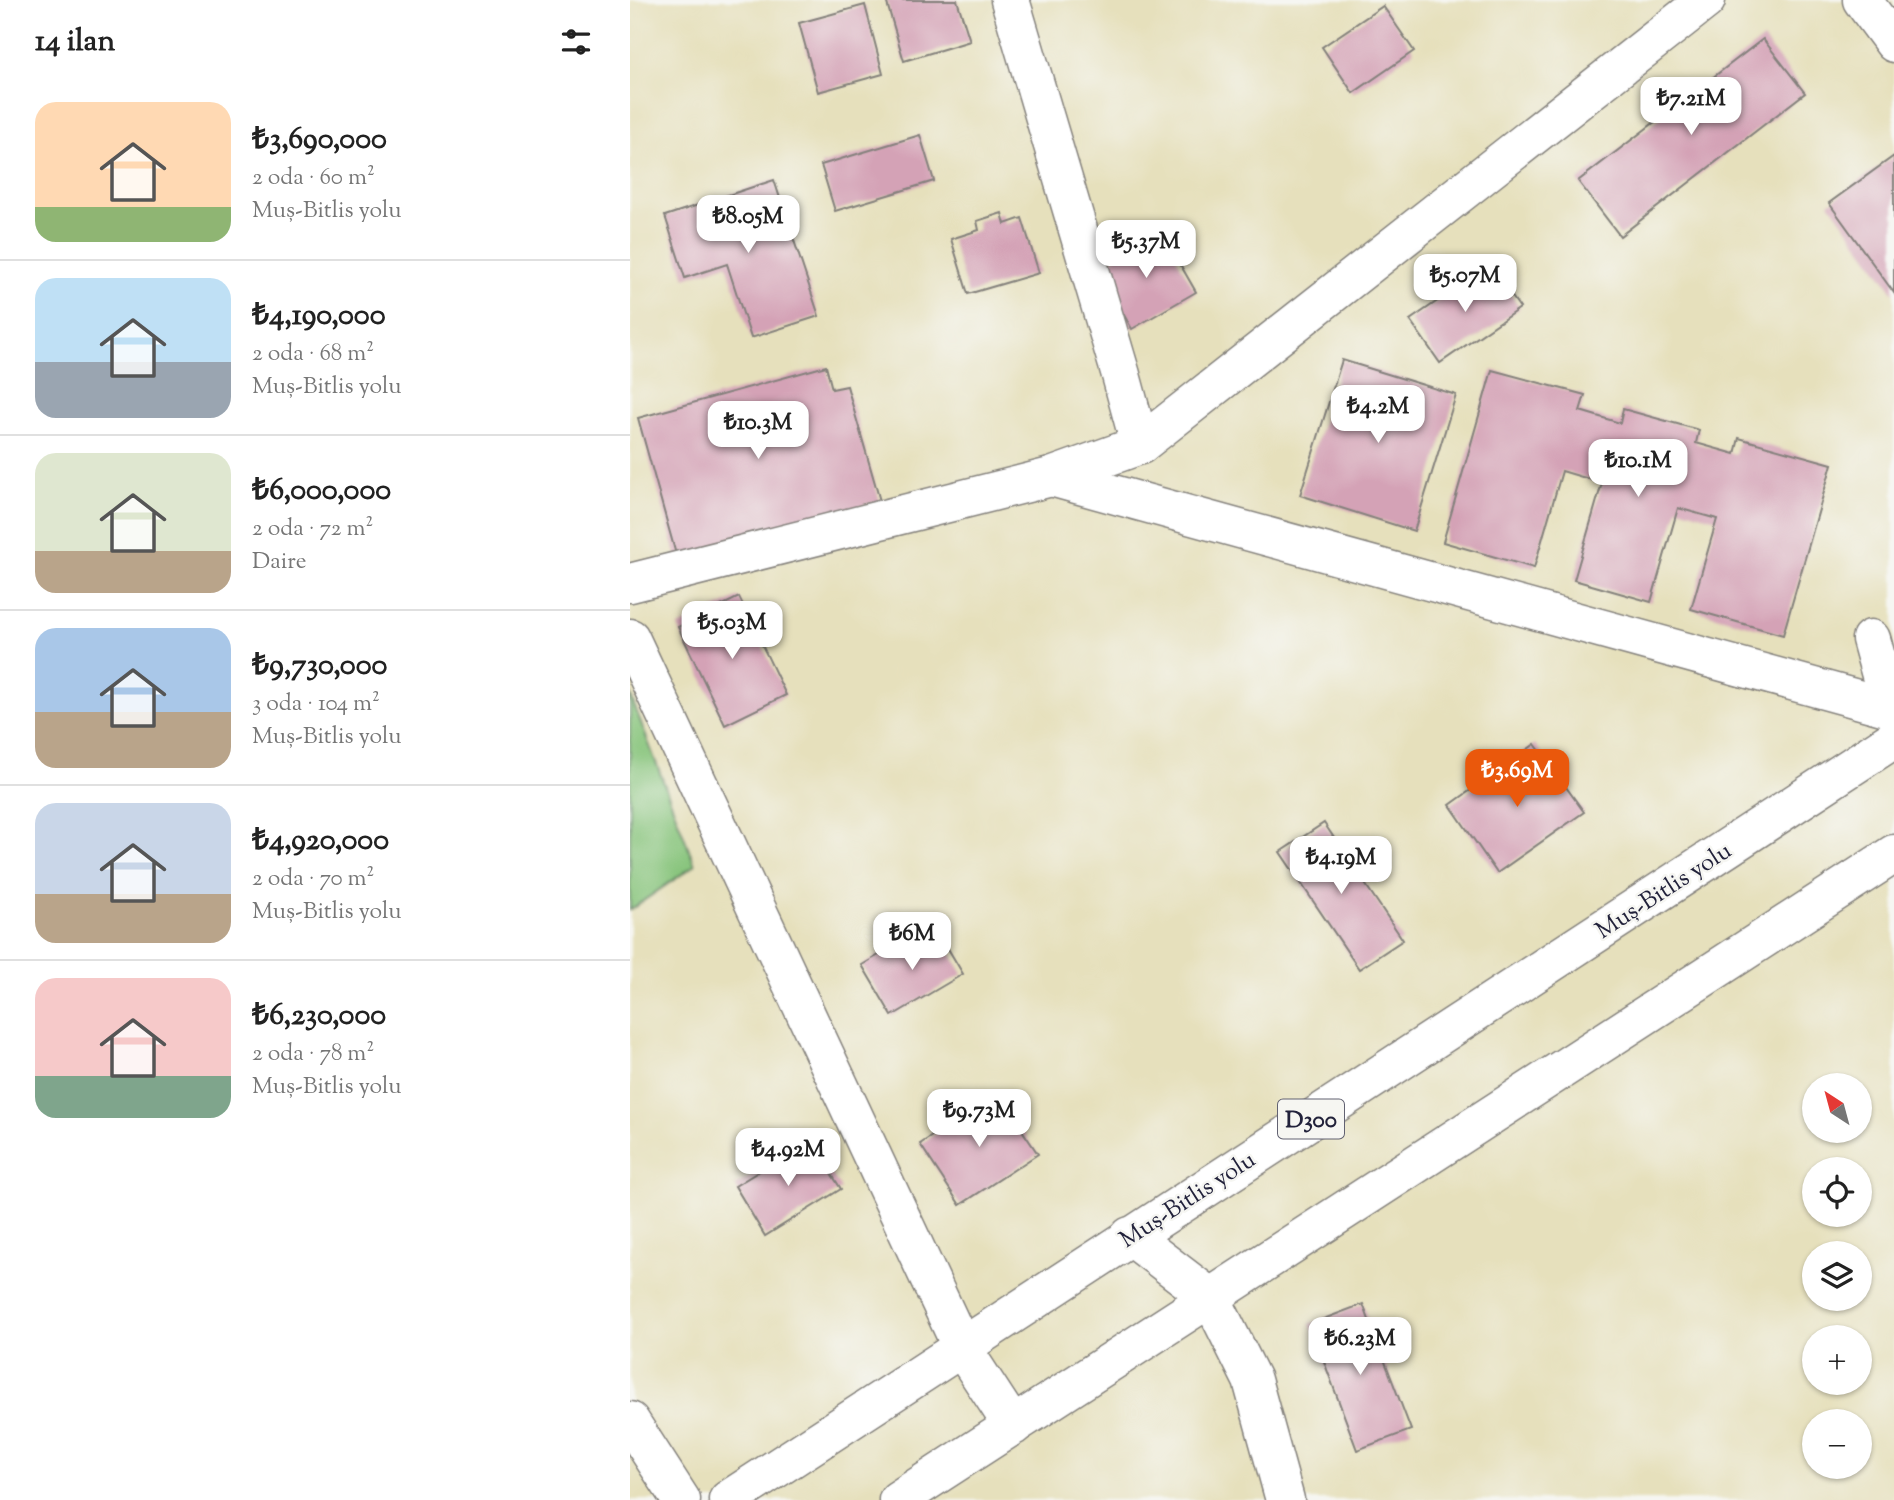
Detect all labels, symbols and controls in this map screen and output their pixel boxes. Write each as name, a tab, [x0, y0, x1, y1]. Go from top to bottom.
text: 14 ilan	[35, 21, 115, 64]
icon: filters	[557, 23, 595, 61]
pin: ₺7.21M	[1634, 78, 1748, 137]
text: ₺7.21M	[1656, 83, 1726, 116]
text: ₺3,690,000	[252, 119, 387, 162]
icon: home	[91, 130, 175, 214]
text: 2 oda · 60 m²	[252, 162, 375, 195]
text: Muş-Bitlis yolu	[252, 195, 401, 228]
pin: ₺8.05M	[691, 196, 805, 255]
text: ₺8.05M	[713, 201, 783, 234]
pin: ₺5.37M	[1089, 220, 1203, 280]
text: ₺5.37M	[1112, 226, 1180, 259]
pin: ₺5.07M	[1408, 254, 1522, 314]
text: ₺5.07M	[1430, 260, 1500, 293]
text: ₺4,190,000	[252, 295, 386, 338]
icon: home	[91, 306, 175, 390]
text: 2 oda · 68 m²	[252, 338, 374, 371]
text: Muş-Bitlis yolu	[252, 371, 401, 404]
pin: ₺4.2M	[1329, 386, 1427, 445]
text: ₺4.2M	[1347, 391, 1409, 424]
pin: ₺10.3M	[701, 402, 815, 461]
text: ₺10.3M	[724, 407, 792, 440]
pin: ₺10.1M	[1581, 440, 1695, 499]
text: ₺10.1M	[1604, 445, 1672, 478]
text: ₺6,000,000	[252, 470, 391, 513]
icon: home	[91, 481, 175, 565]
text: 2 oda · 72 m²	[252, 513, 373, 546]
text: Daire	[252, 546, 307, 579]
pin: ₺5.03M	[675, 602, 789, 661]
text: ₺5.03M	[698, 607, 766, 640]
text: ₺9,730,000	[252, 645, 387, 688]
icon: home	[91, 656, 175, 740]
text: 3 oda · 104 m²	[252, 688, 380, 721]
text: Muş-Bitlis yolu	[252, 721, 401, 754]
pin: ₺3.69M	[1460, 750, 1574, 809]
text: ₺3.69M	[1481, 755, 1553, 788]
text: ₺4,920,000	[252, 820, 389, 863]
icon: home	[91, 831, 175, 915]
street label: Muş-Bitlis yolu	[1589, 835, 1739, 948]
pin: ₺4.19M	[1284, 836, 1398, 896]
text: ₺4.19M	[1306, 842, 1376, 875]
text: 2 oda · 70 m²	[252, 863, 374, 896]
text: Muş-Bitlis yolu	[252, 896, 401, 929]
pin: ₺6M	[878, 912, 946, 972]
text: ₺6M	[889, 918, 935, 951]
text: ₺6,230,000	[252, 995, 386, 1038]
icon: home	[91, 1006, 175, 1090]
text: 2 oda · 78 m²	[252, 1038, 374, 1071]
text: Muş-Bitlis yolu	[252, 1071, 401, 1104]
north arrow	[1802, 1073, 1872, 1143]
map controls	[1802, 1073, 1872, 1479]
pin: ₺9.73M	[922, 1090, 1036, 1149]
text: ₺9.73M	[943, 1095, 1015, 1128]
road number: D300	[1278, 1100, 1344, 1138]
pin: ₺4.92M	[731, 1128, 845, 1188]
text: ₺4.92M	[751, 1134, 825, 1167]
street label: Muş-Bitlis yolu	[1113, 1144, 1263, 1257]
button: locate	[1802, 1157, 1872, 1227]
button: layers	[1802, 1241, 1872, 1311]
pin: ₺6.23M	[1303, 1318, 1417, 1377]
text: ₺6.23M	[1324, 1323, 1396, 1356]
button: +	[1802, 1325, 1872, 1395]
button: −	[1802, 1409, 1872, 1479]

